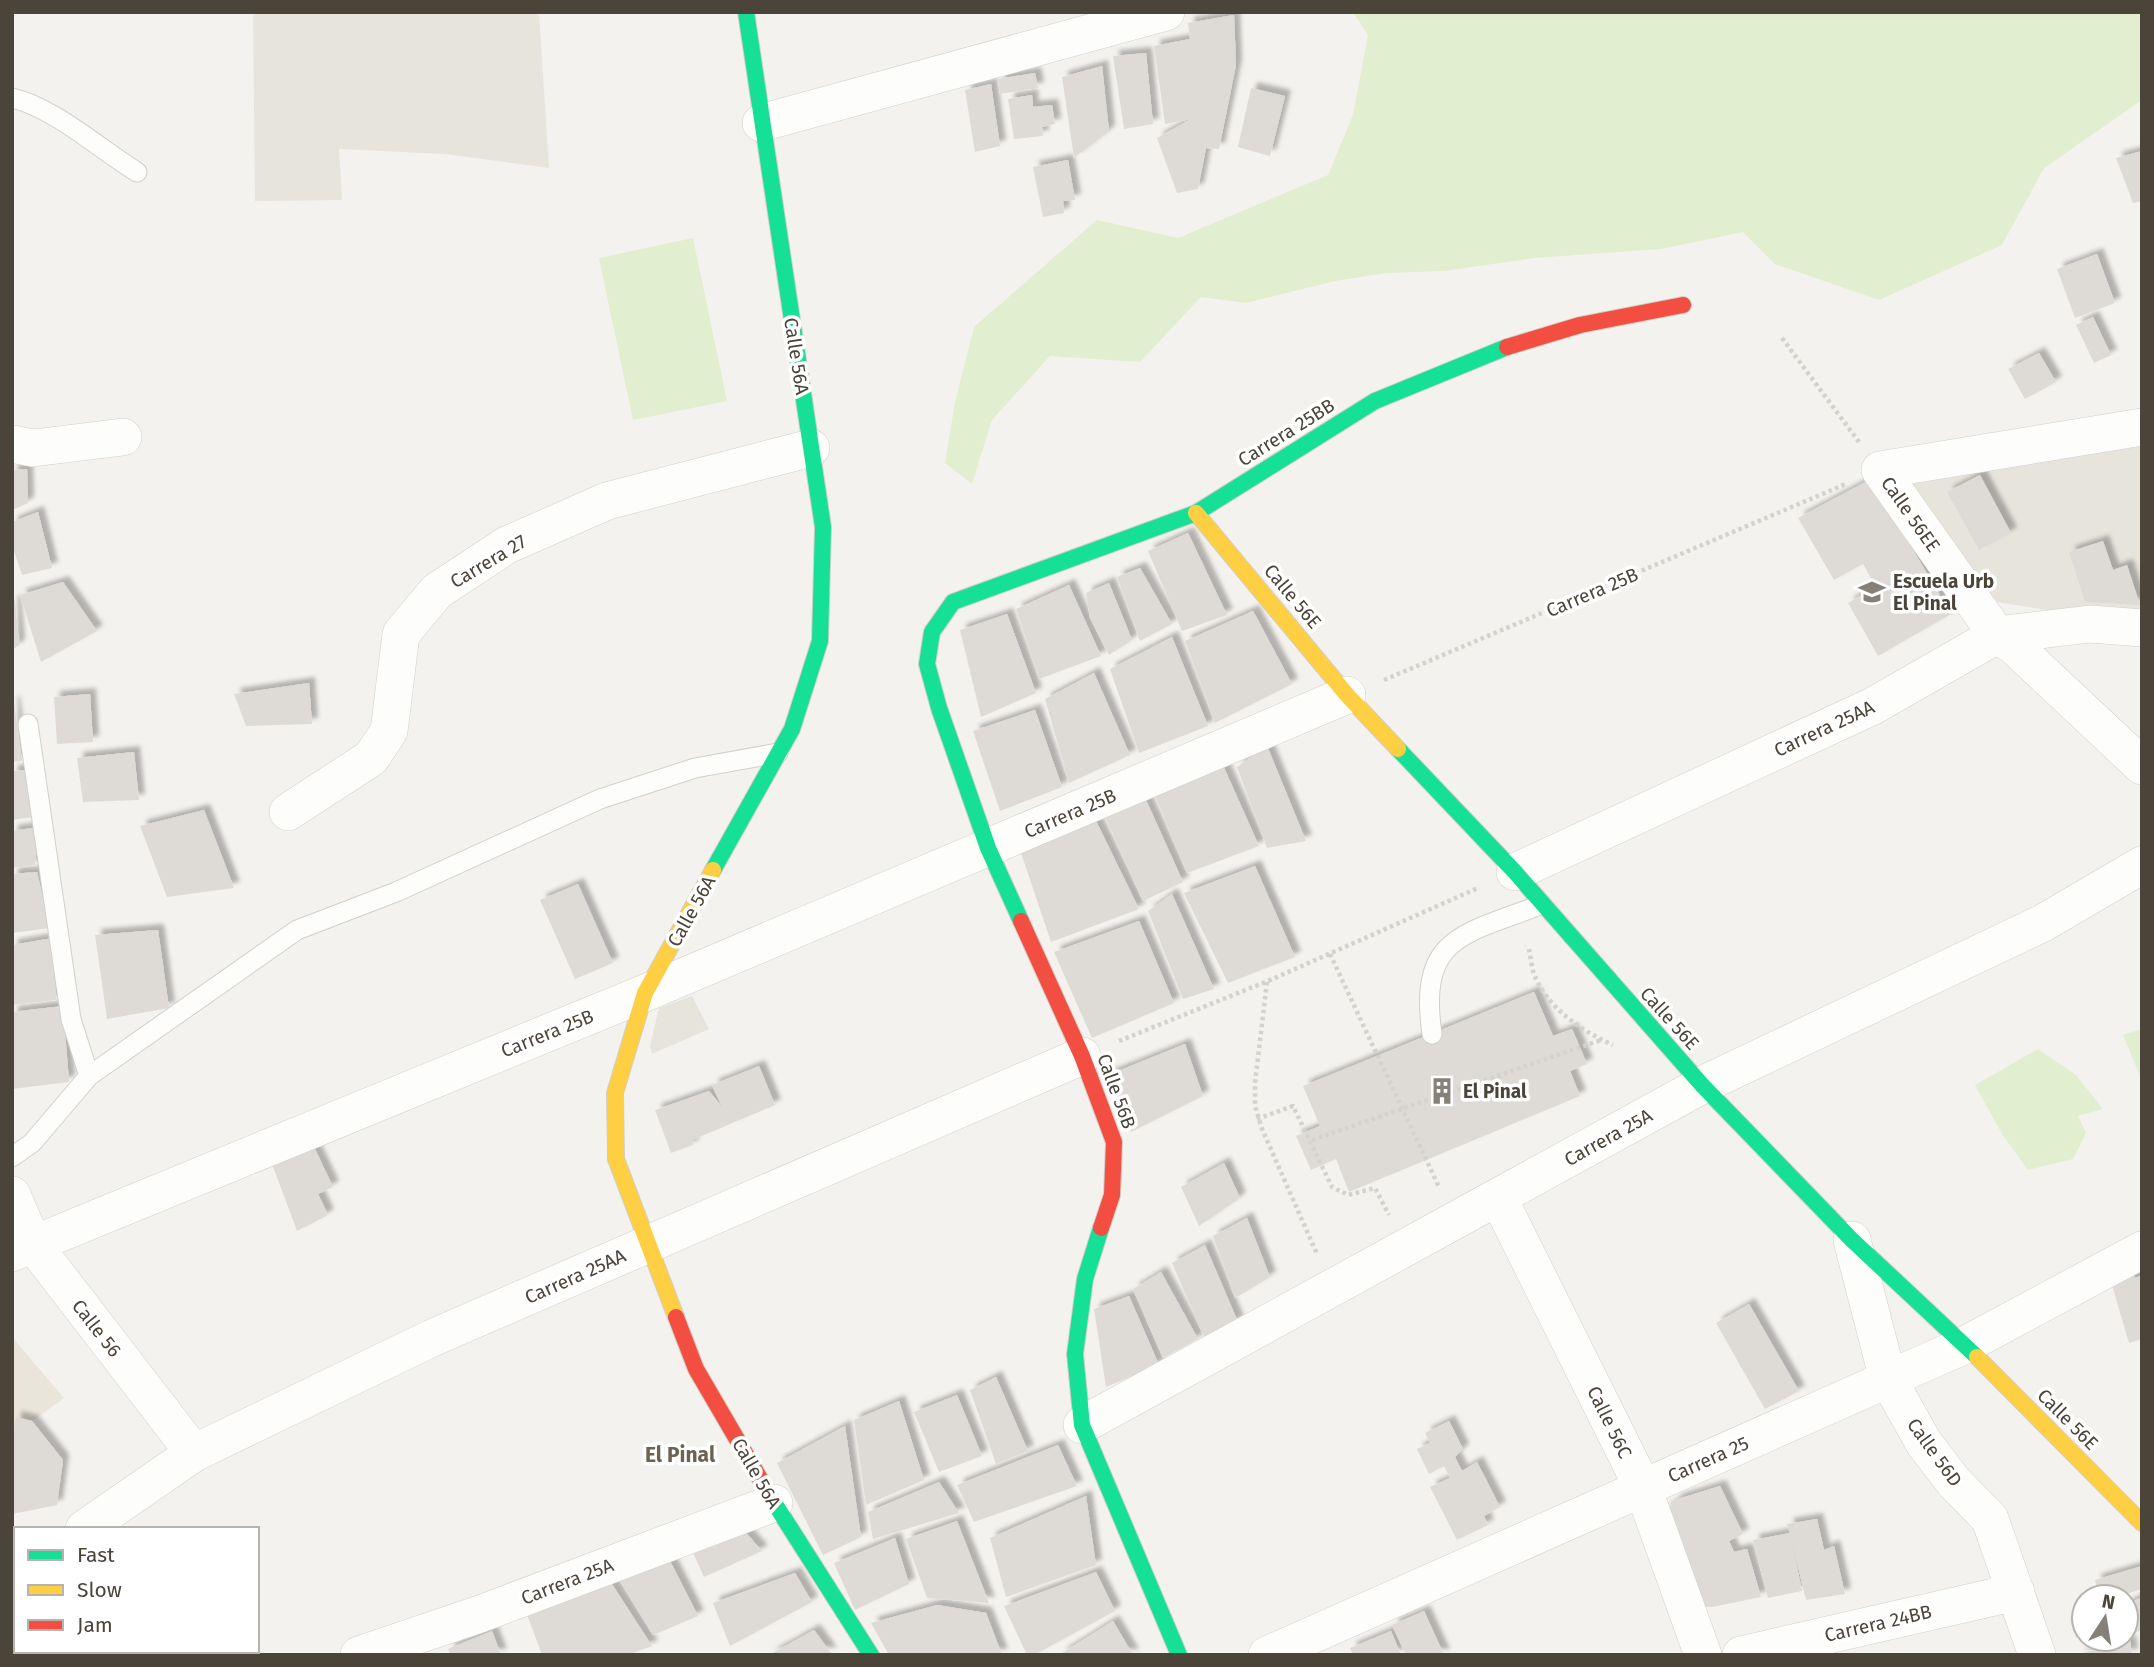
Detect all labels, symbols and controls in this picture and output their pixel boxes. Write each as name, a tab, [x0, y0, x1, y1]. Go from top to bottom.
street label: Calle 56A	[779, 316, 814, 396]
street label: Carrera 25BB	[1234, 394, 1339, 471]
street label: Calle 56EE	[1876, 472, 1945, 557]
street label: Carrera 27	[446, 530, 531, 593]
street label: Calle 56E	[1259, 559, 1326, 633]
street label: Carrera 25B	[1543, 563, 1642, 622]
place label: Escuela Urb El Pinal	[1893, 570, 1994, 615]
school or university icon: Escuela Urb El Pinal	[1857, 577, 1887, 607]
street label: Carrera 25AA	[1770, 695, 1878, 762]
street label: Carrera 25B	[1021, 784, 1120, 843]
street label: Calle 56A	[663, 872, 720, 951]
street label: Calle 56E	[1635, 982, 1704, 1055]
street label: Carrera 25B	[498, 1004, 597, 1062]
street label: Calle 56B	[1092, 1050, 1141, 1132]
building icon: El Pinal	[1427, 1076, 1457, 1106]
place label: El Pinal	[1463, 1080, 1527, 1103]
street label: Carrera 25A	[1560, 1104, 1656, 1171]
street label: Carrera 25AA	[521, 1244, 629, 1309]
street label: Calle 56	[67, 1295, 126, 1362]
street label: Calle 56C	[1582, 1382, 1637, 1462]
street label: Calle 56E	[2032, 1384, 2103, 1455]
street label: Calle 56D	[1902, 1414, 1967, 1491]
street label: Carrera 25	[1664, 1431, 1752, 1487]
street label: Calle 56A	[727, 1434, 786, 1513]
district label: El Pinal	[645, 1442, 716, 1468]
legend	[14, 1527, 259, 1653]
text: Fast	[77, 1542, 115, 1568]
street label: Carrera 25A	[518, 1553, 617, 1610]
text: Slow	[77, 1577, 122, 1603]
north arrow	[2070, 1583, 2140, 1653]
text: N	[2100, 1589, 2117, 1614]
street label: Carrera 24BB	[1822, 1600, 1934, 1647]
text: Jam	[77, 1612, 113, 1638]

